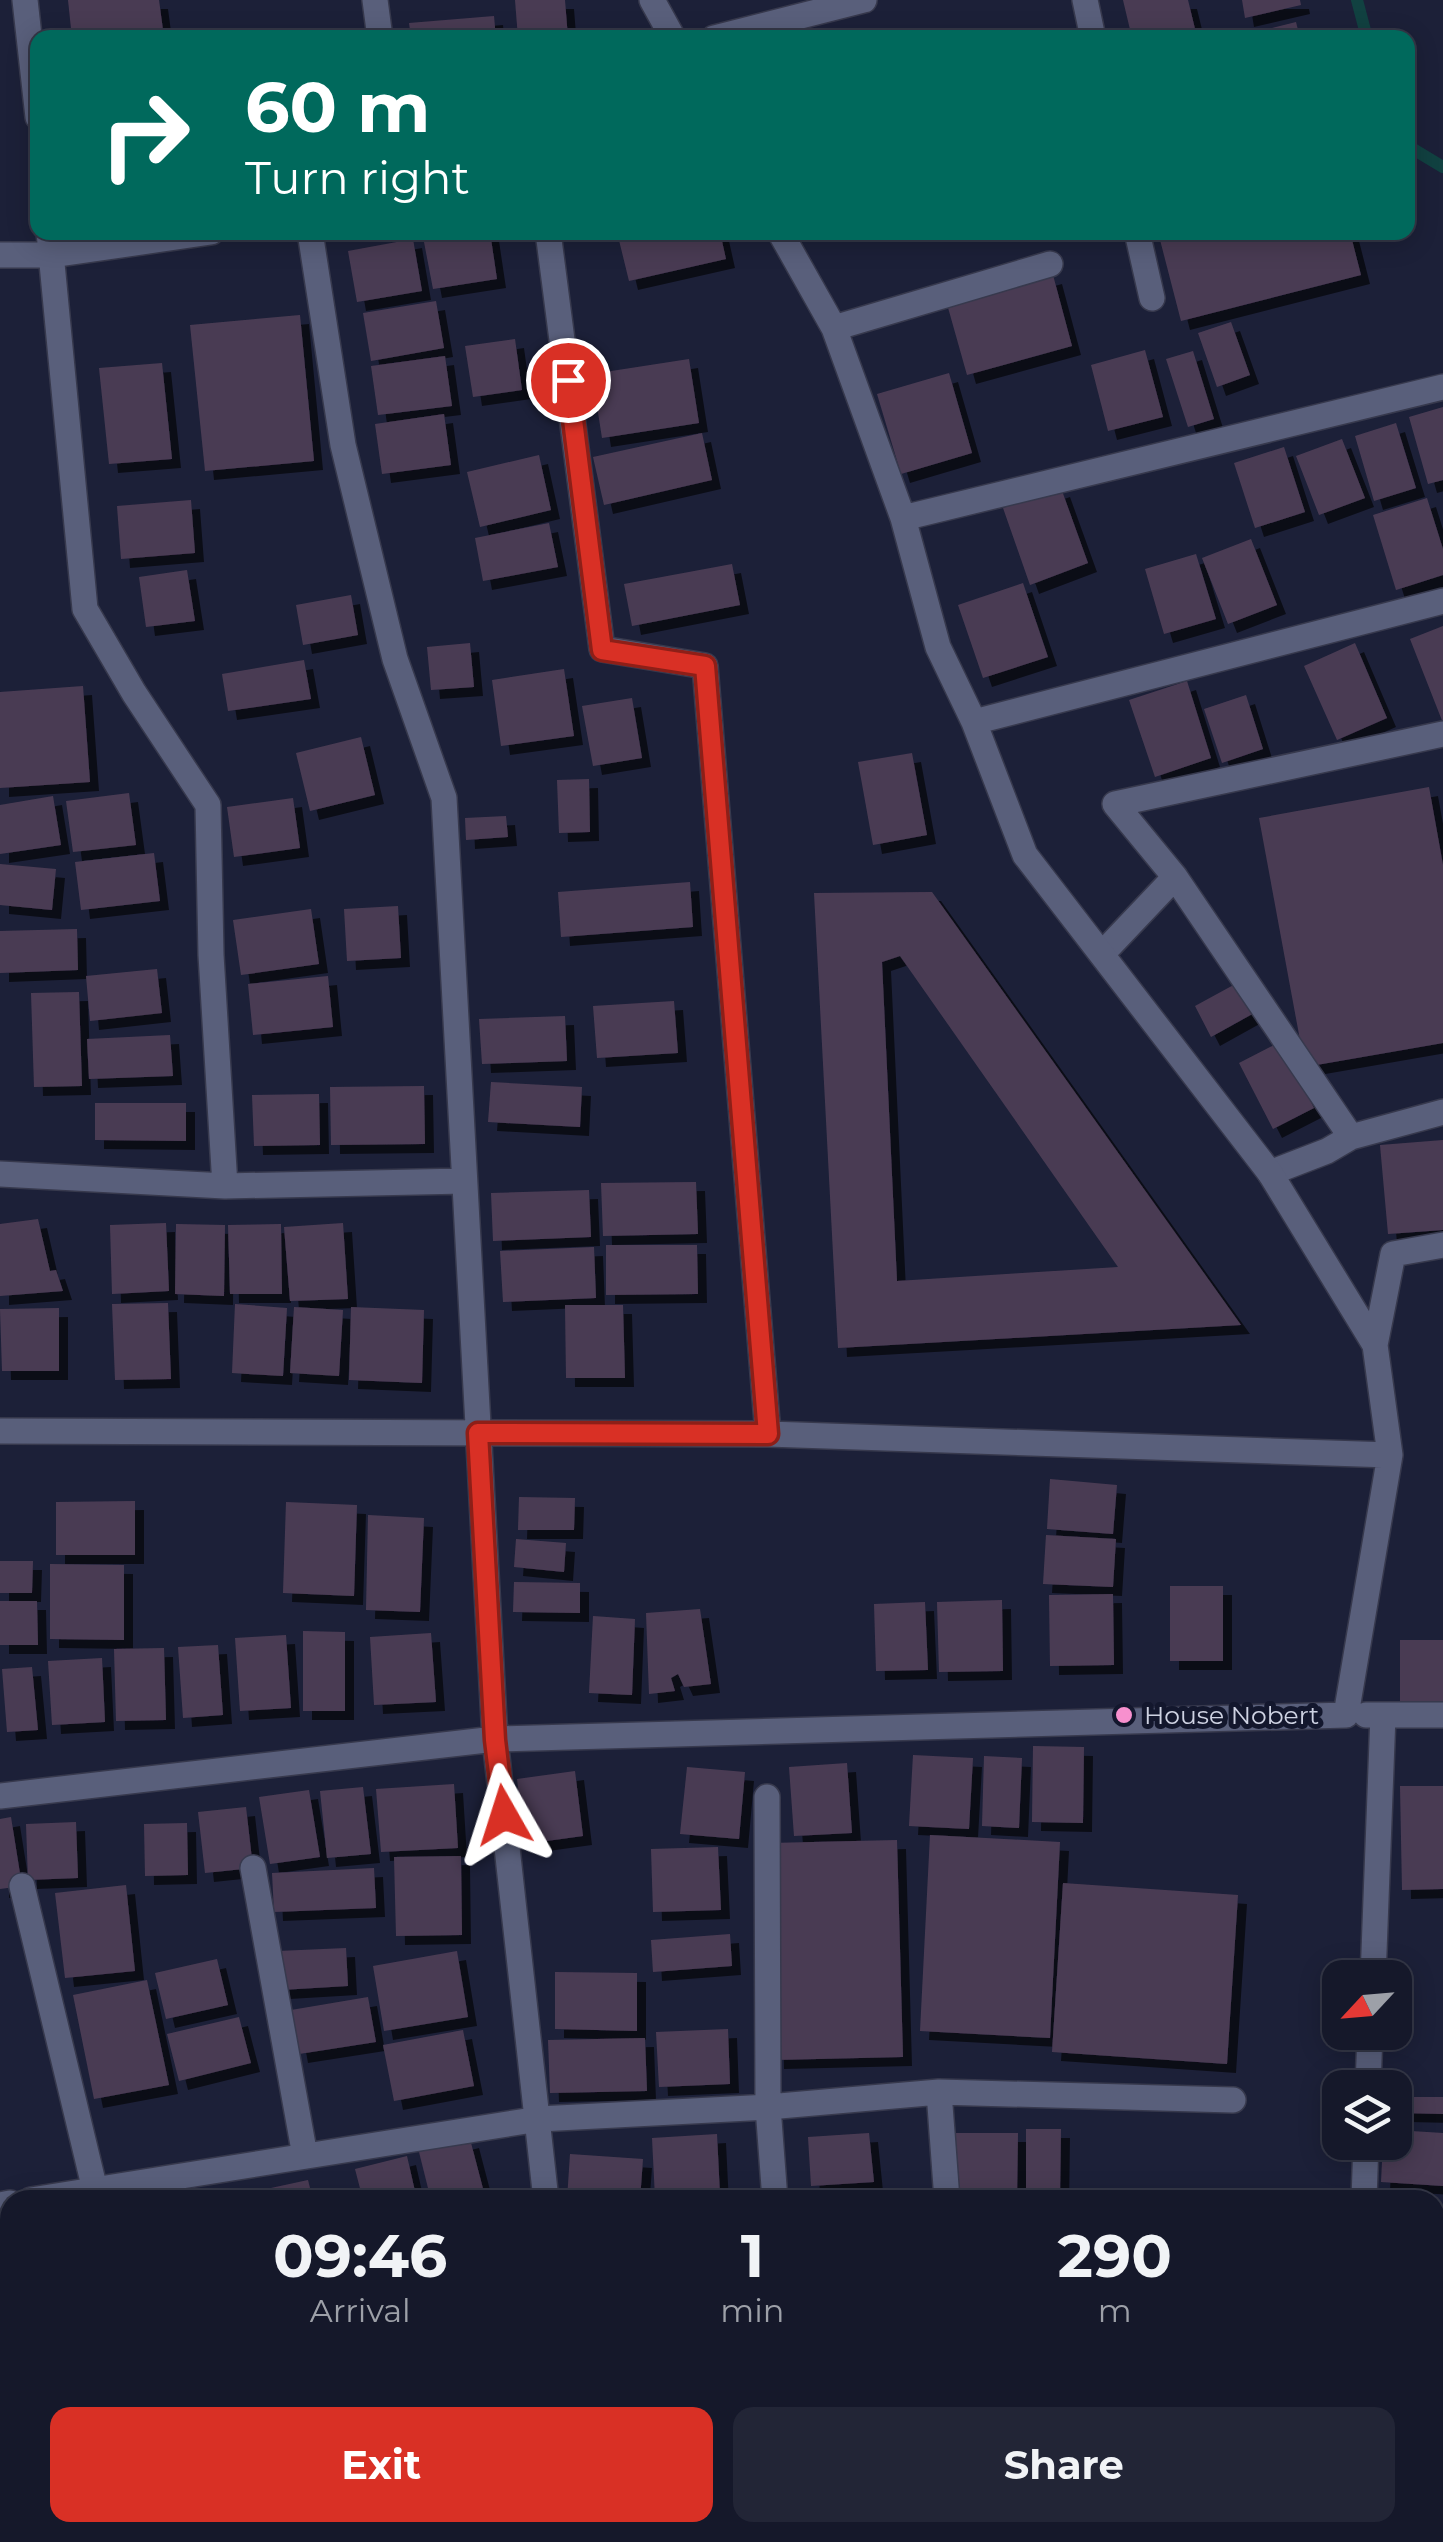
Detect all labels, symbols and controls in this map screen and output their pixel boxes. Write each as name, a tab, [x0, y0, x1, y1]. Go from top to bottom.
text: 60 m	[245, 64, 430, 150]
icon: right	[80, 70, 210, 200]
text: Turn right	[245, 150, 470, 205]
pin	[526, 338, 611, 423]
icon: arrive	[541, 353, 596, 408]
place label: House Nobert	[1144, 1700, 1319, 1730]
marker: House Nobert	[1113, 1704, 1135, 1726]
position arrow	[452, 1763, 556, 1867]
north arrow	[1322, 1960, 1412, 2050]
map controls	[1322, 1960, 1412, 2160]
button: layers	[1322, 2070, 1412, 2160]
text: 09:46	[273, 2219, 447, 2292]
text: 1	[741, 2219, 764, 2292]
text: 290	[1058, 2219, 1172, 2292]
text: Arrival	[310, 2291, 411, 2330]
text: min	[720, 2291, 785, 2330]
text: m	[1098, 2291, 1132, 2330]
button: Exit	[50, 2407, 713, 2522]
button: Share	[733, 2407, 1395, 2522]

